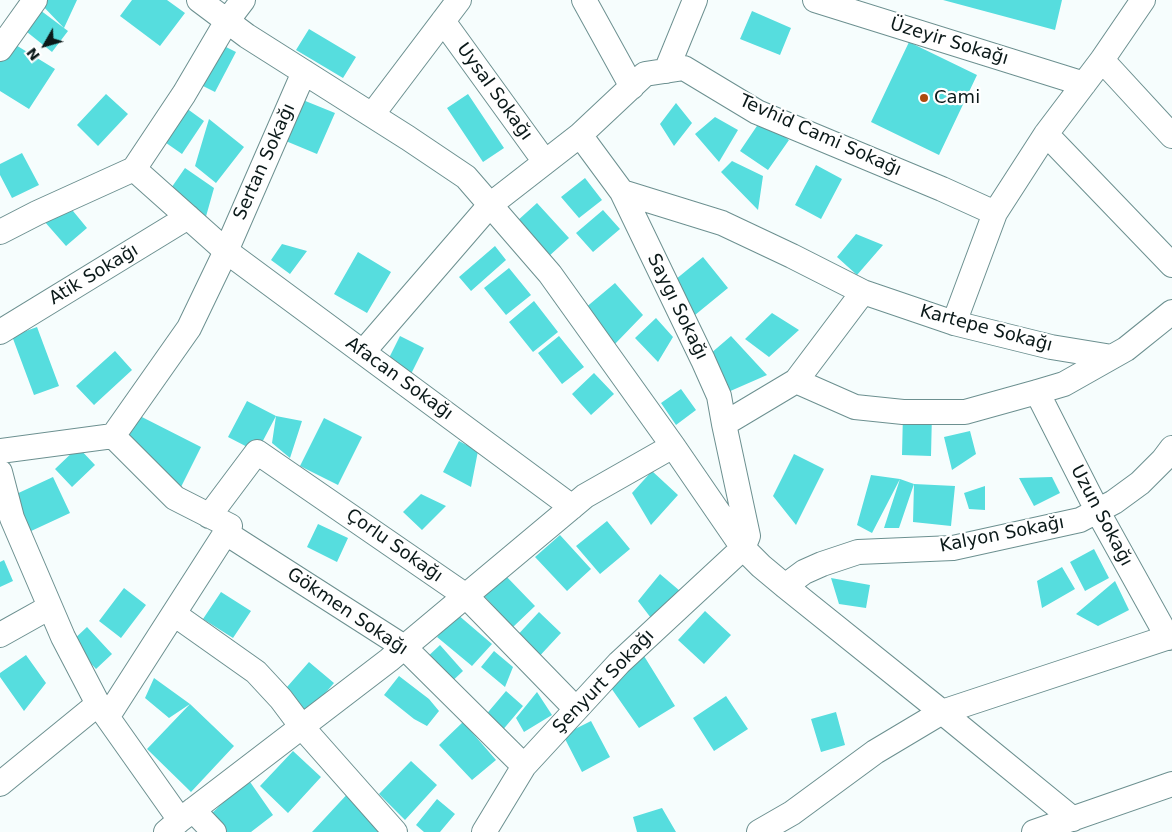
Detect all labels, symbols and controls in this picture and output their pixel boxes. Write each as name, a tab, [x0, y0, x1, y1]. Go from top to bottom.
street label: Üzeyir Sokağı	[887, 14, 1011, 70]
north arrow	[20, 20, 70, 70]
street label: Uysal Sokağı	[451, 39, 537, 145]
text: N	[23, 45, 43, 64]
place label: Cami	[934, 87, 980, 109]
street label: Tevhid Cami Sokağı	[736, 91, 904, 181]
marker: Cami	[918, 92, 930, 104]
street label: Sertan Sokağı	[230, 100, 300, 224]
street label: Atik Sokağı	[45, 240, 143, 310]
street label: Saygı Sokağı	[642, 250, 712, 364]
street label: Kartepe Sokağı	[917, 301, 1055, 357]
street label: Afacan Sokağı	[341, 333, 457, 425]
street label: Uzun Sokağı	[1065, 462, 1137, 570]
street label: Çorlu Sokağı	[341, 505, 447, 587]
street label: Kalyon Sokağı	[938, 512, 1066, 558]
street label: Gökmen Sokağı	[282, 564, 412, 660]
street label: Şenyurt Sokağı	[549, 626, 659, 738]

